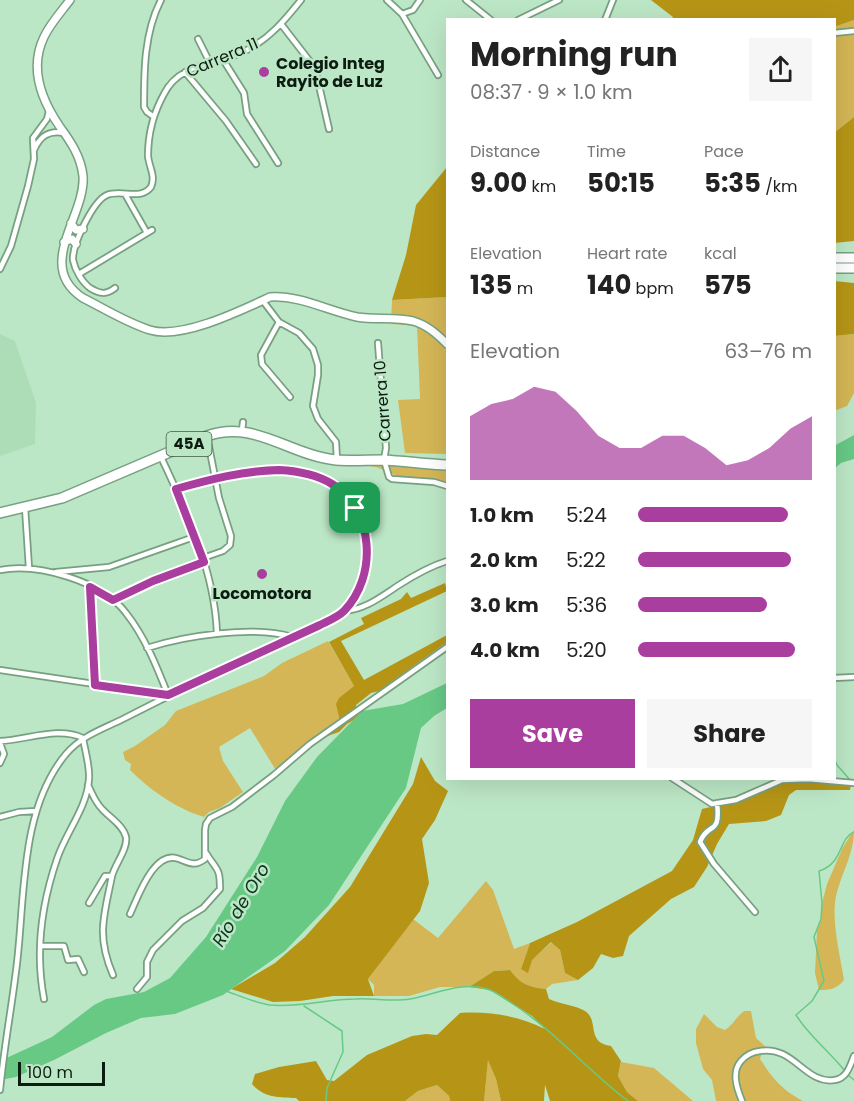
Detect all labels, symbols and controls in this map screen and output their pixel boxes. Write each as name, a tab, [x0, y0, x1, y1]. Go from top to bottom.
text: Morning run	[470, 31, 678, 78]
street label: Carrera 11	[183, 32, 262, 83]
button: share	[749, 38, 812, 101]
place label: Colegio Integ Rayito de Luz	[276, 52, 385, 93]
marker: Colegio Integ Rayito de Luz	[257, 65, 271, 79]
text: 08:37 · 9 × 1.0 km	[470, 78, 633, 106]
text: Distance	[470, 140, 540, 163]
text: Time	[587, 140, 626, 163]
text: Pace	[704, 140, 744, 163]
text: 9.00	[470, 165, 527, 201]
text: 50:15	[587, 165, 655, 201]
text: 5:35	[704, 165, 761, 201]
text: km	[527, 175, 556, 198]
text: /km	[761, 175, 798, 198]
text: Elevation	[470, 242, 542, 265]
text: Heart rate	[587, 242, 667, 265]
text: kcal	[704, 242, 737, 265]
text: 135	[470, 267, 512, 303]
text: 140	[587, 267, 631, 303]
text: 575	[704, 267, 752, 303]
text: m	[512, 277, 533, 300]
text: bpm	[631, 277, 674, 300]
text: Elevation	[470, 337, 560, 365]
text: 63–76 m	[724, 337, 812, 365]
street label: Carrera 10	[368, 360, 397, 442]
road number: 45A	[166, 432, 212, 456]
pin	[329, 482, 380, 533]
icon: arrive	[338, 491, 371, 524]
text: 1.0 km	[470, 501, 534, 529]
text: 5:24	[566, 501, 607, 529]
text: 2.0 km	[470, 546, 538, 574]
text: 5:22	[566, 546, 606, 574]
marker: Locomotora	[255, 567, 269, 581]
place label: Locomotora	[212, 582, 312, 605]
text: 3.0 km	[470, 591, 539, 619]
text: 5:36	[566, 591, 607, 619]
text: 4.0 km	[470, 636, 540, 664]
text: 5:20	[566, 636, 607, 664]
button: Save	[470, 699, 635, 768]
button: Share	[647, 699, 812, 768]
water label: Río de Oro	[206, 858, 275, 951]
scale bar	[18, 1059, 105, 1086]
text: 100 m	[27, 1061, 73, 1084]

